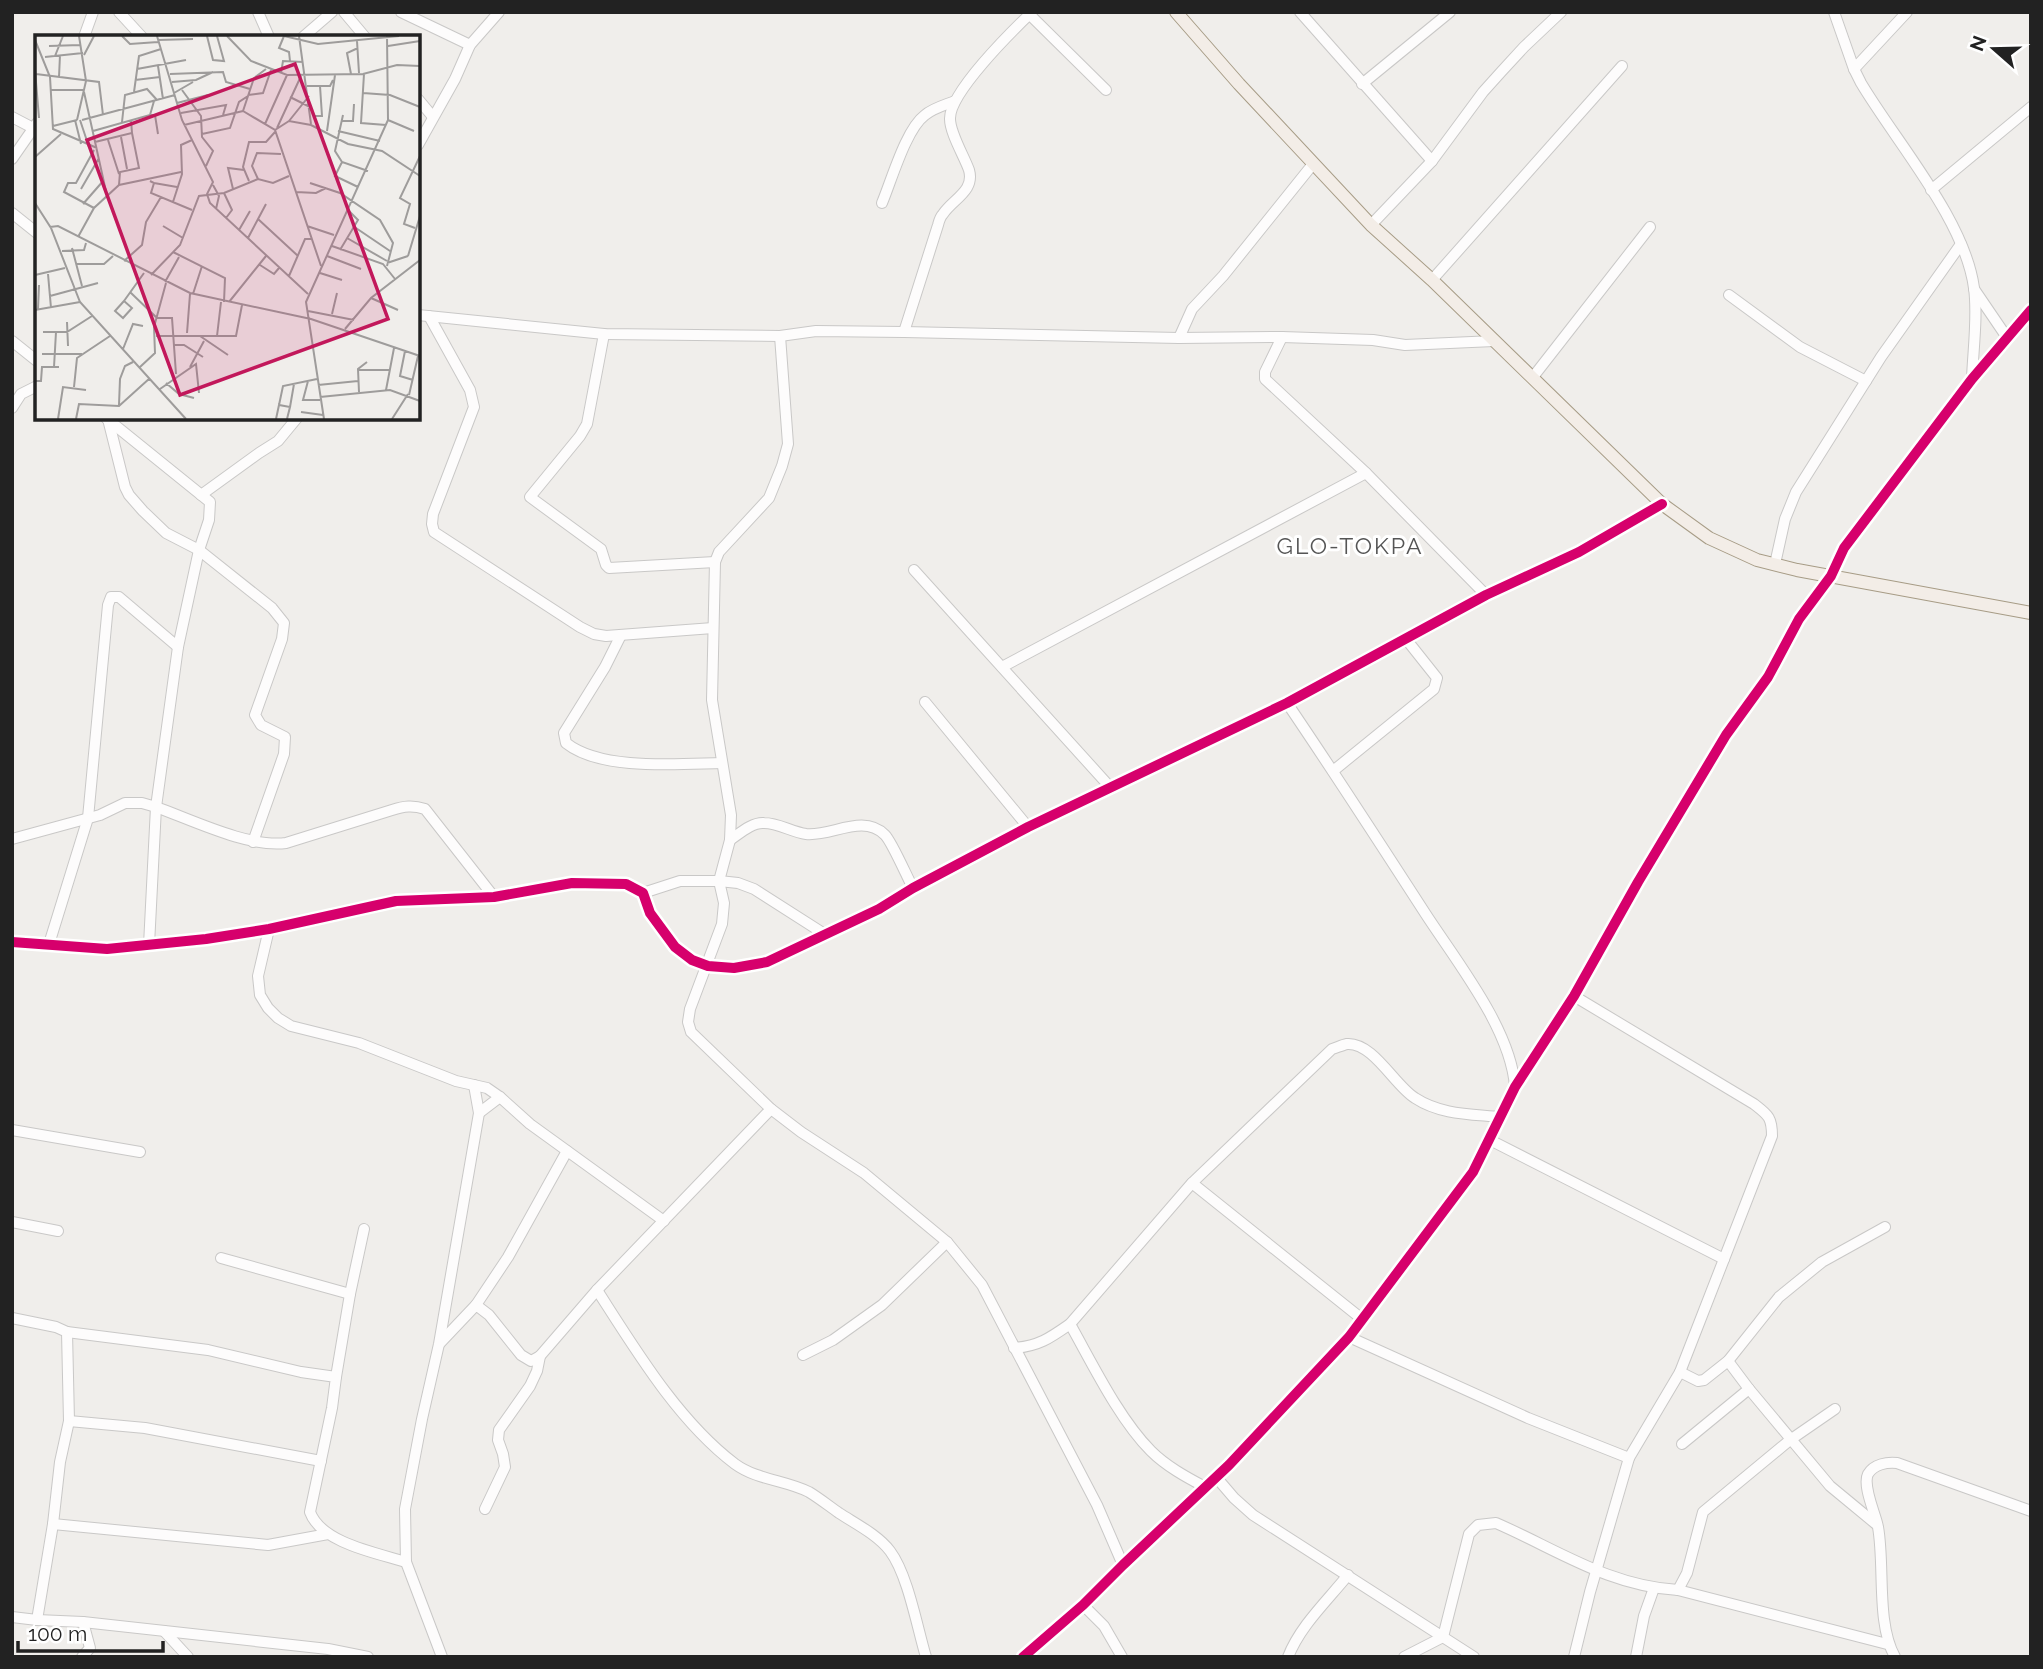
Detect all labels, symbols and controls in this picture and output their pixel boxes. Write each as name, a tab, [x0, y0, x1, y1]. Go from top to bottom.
north arrow	[1959, 14, 2029, 84]
text: N	[1965, 33, 1991, 54]
inset map	[35, 35, 420, 420]
district label: GLO-TOKPA	[1277, 532, 1423, 559]
scale bar	[18, 1610, 163, 1654]
text: 100 m	[28, 1621, 87, 1646]

